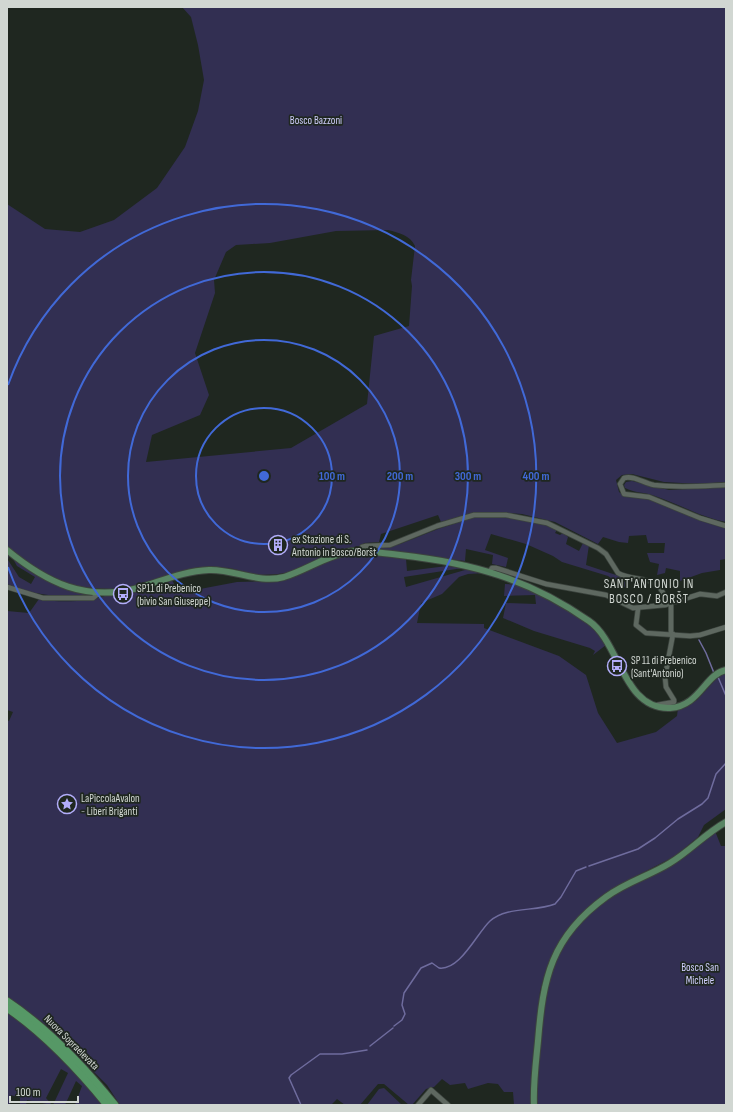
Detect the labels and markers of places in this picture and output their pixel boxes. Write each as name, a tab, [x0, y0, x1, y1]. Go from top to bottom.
centre of rings	[257, 469, 271, 483]
place label: ex Stazione di S. Antonio in Bosco/Boršt	[291, 533, 377, 559]
building icon: ex Stazione di S. Antonio in Bosco/Boršt	[267, 534, 289, 556]
place label: SP11 di Prebenico (bivio San Giuseppe)	[137, 582, 210, 608]
bus stop icon: SP11 di Prebenico (bivio San Giuseppe)	[112, 583, 134, 605]
place label: SP 11 di Prebenico (Sant'Antonio)	[631, 654, 697, 680]
bus stop icon: SP 11 di Prebenico (Sant'Antonio)	[606, 655, 628, 677]
place label: LaPiccolaAvalon - Liberi Briganti	[81, 792, 140, 818]
place icon: LaPiccolaAvalon - Liberi Briganti	[56, 793, 78, 815]

